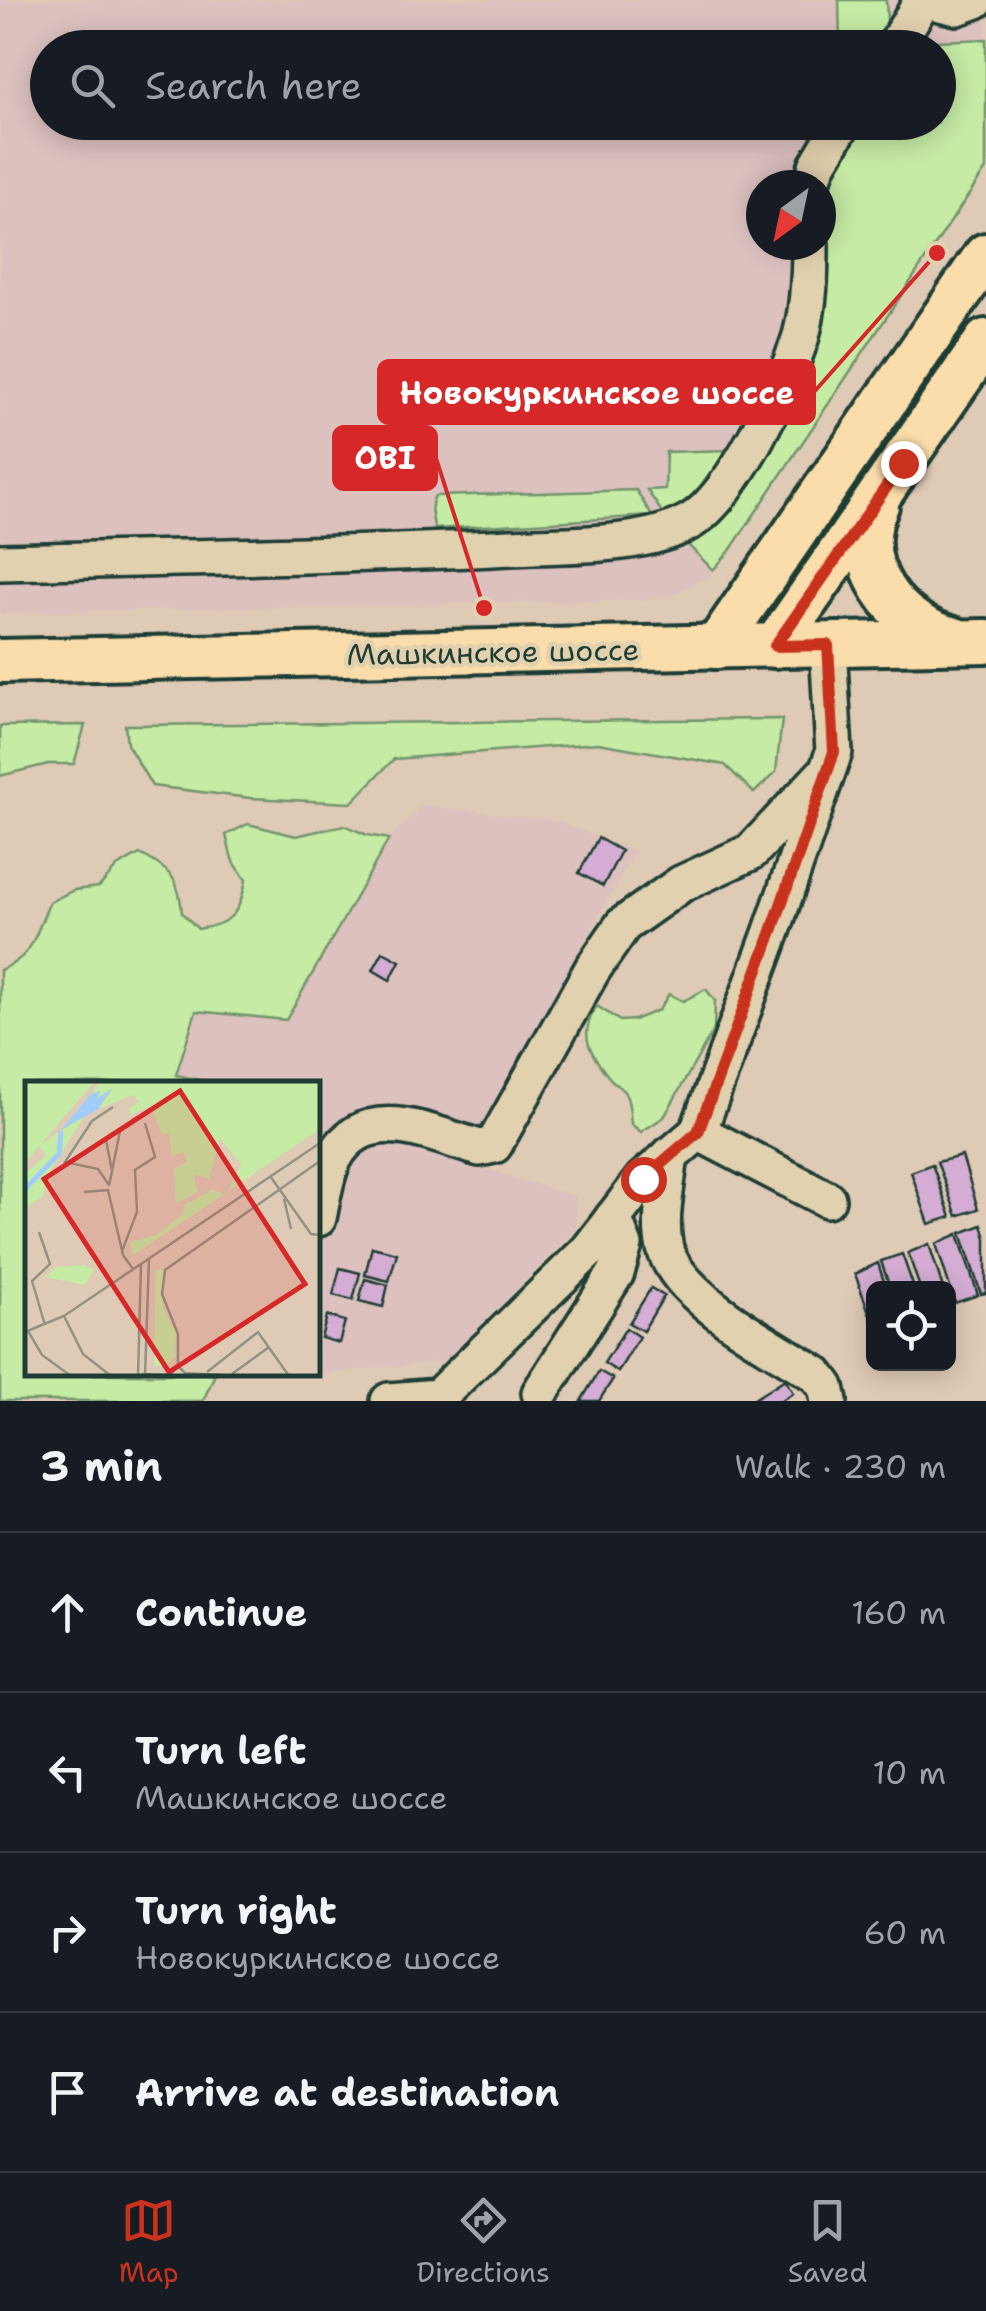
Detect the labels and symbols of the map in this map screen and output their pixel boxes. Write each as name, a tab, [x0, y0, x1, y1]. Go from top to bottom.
north arrow	[746, 170, 836, 260]
callout: Новокуркинское шоссе	[379, 361, 814, 423]
text: Новокуркинское шоссе	[399, 371, 795, 414]
callout: OBI	[334, 427, 436, 489]
text: OBI	[354, 436, 416, 479]
route end	[881, 441, 927, 487]
street label: Машкинское шоссе	[346, 629, 640, 675]
inset map	[25, 1081, 320, 1376]
route start	[621, 1157, 667, 1203]

